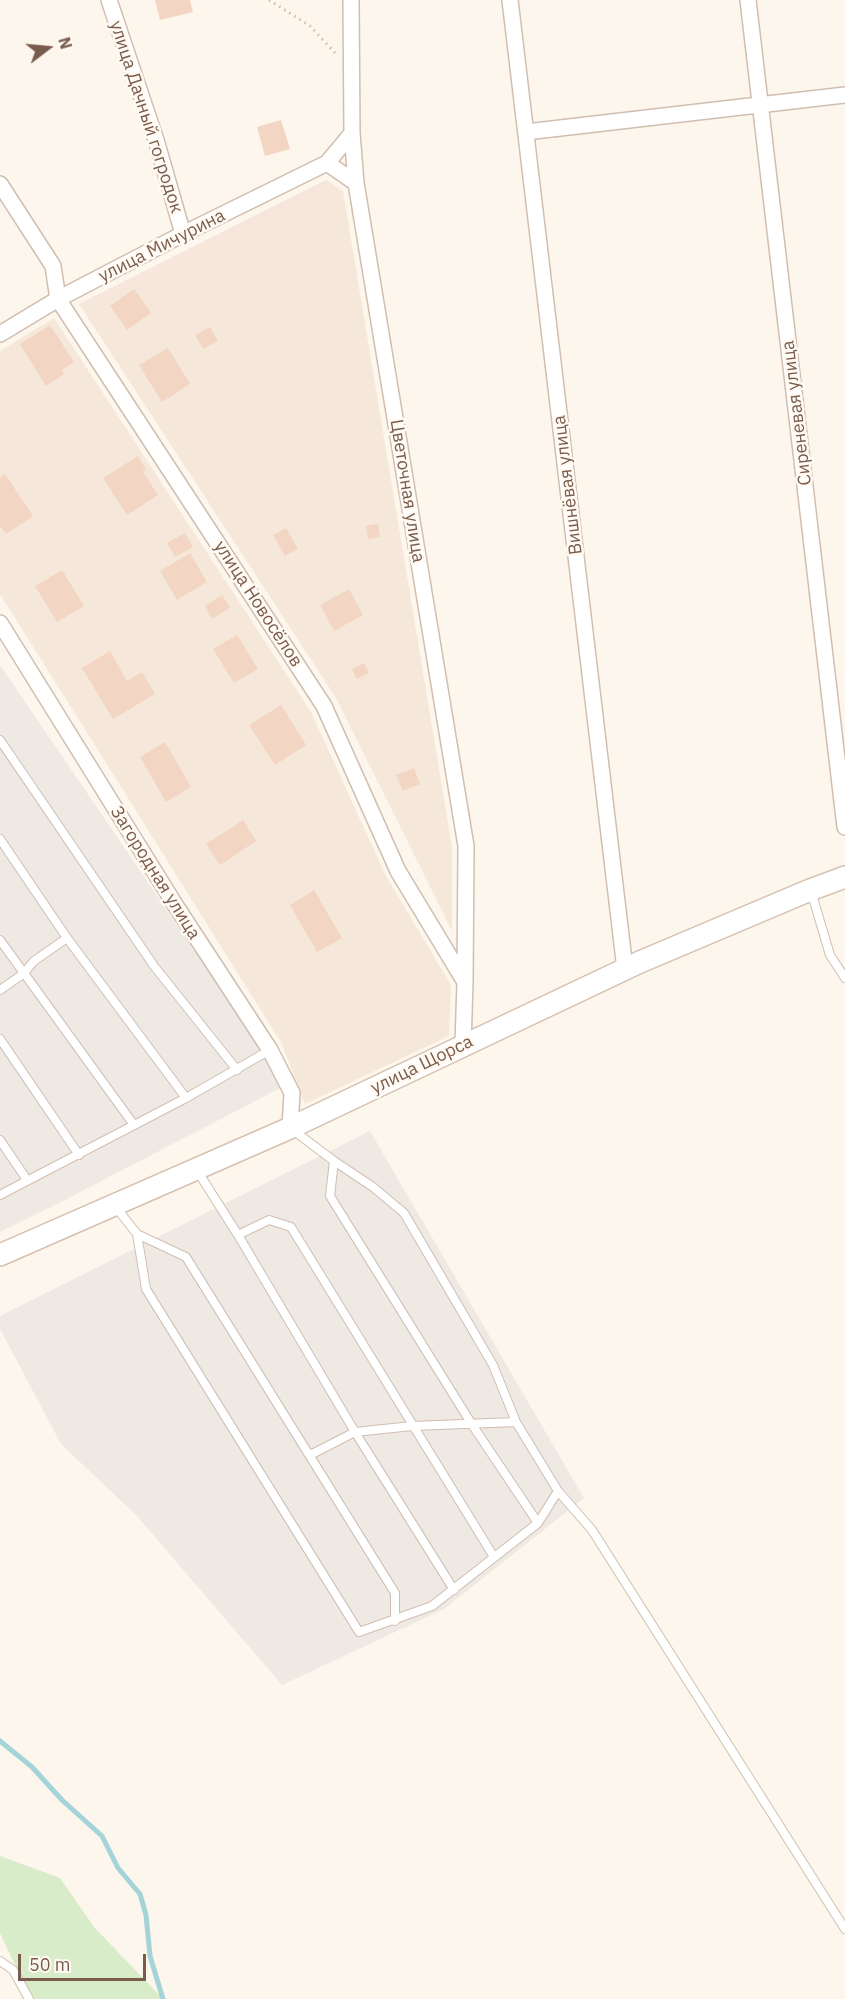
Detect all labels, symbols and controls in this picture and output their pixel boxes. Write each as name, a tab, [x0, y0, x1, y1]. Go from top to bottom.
north arrow	[18, 18, 78, 78]
street label: улица Дачный гогродок	[105, 18, 187, 216]
text: N	[54, 35, 77, 51]
street label: улица Мичурина	[95, 205, 229, 287]
street label: Сиреневая улица	[777, 339, 817, 487]
street label: Вишнёвая улица	[549, 414, 587, 556]
street label: Цветочная улица	[385, 418, 429, 564]
street label: улица Новосёлов	[209, 537, 307, 671]
street label: Загородная улица	[105, 802, 205, 944]
street label: улица Щорса	[367, 1031, 477, 1099]
scale bar	[21, 1942, 148, 1980]
text: 50 m	[29, 1953, 71, 1976]

